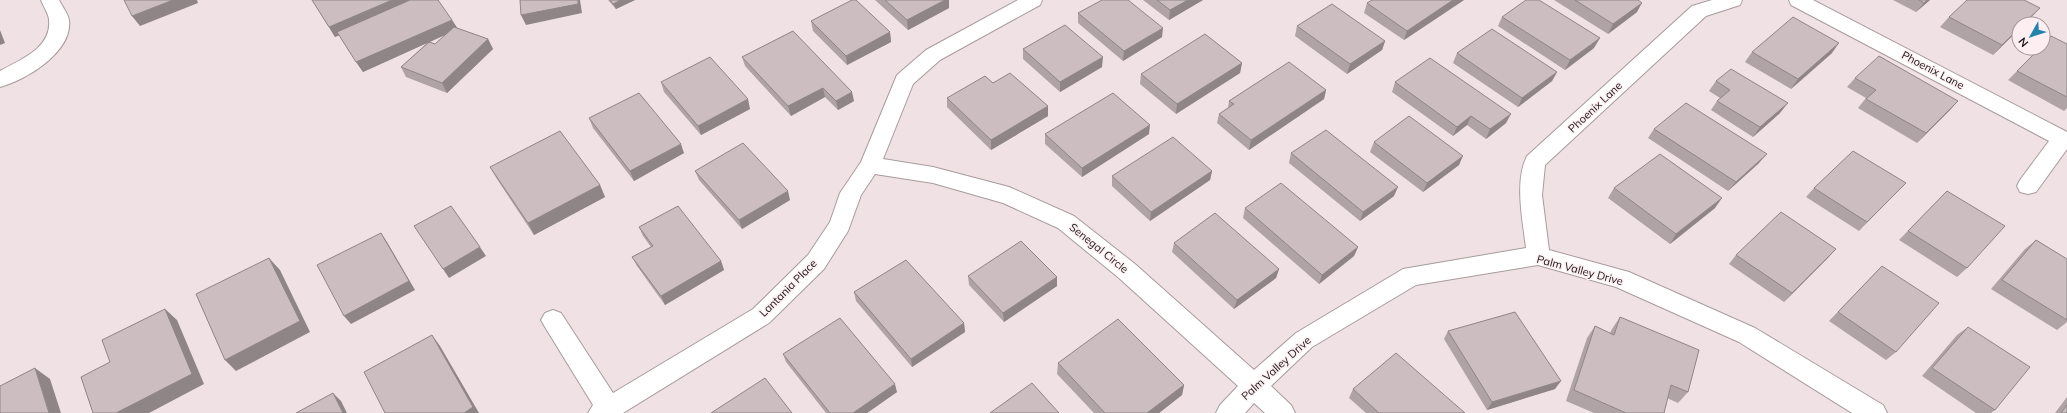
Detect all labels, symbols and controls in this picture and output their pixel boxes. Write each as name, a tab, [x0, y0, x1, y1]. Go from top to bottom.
north arrow	[2011, 16, 2051, 56]
text: N	[2015, 35, 2031, 50]
street label: Phoenix Lane	[1899, 48, 1967, 92]
street label: Phoenix Lane	[1565, 78, 1625, 136]
street label: Senegal Circle	[1067, 220, 1131, 276]
street label: Palm Valley Drive	[1535, 252, 1625, 288]
street label: Lantania Place	[756, 256, 820, 320]
street label: Palm Valley Drive	[1238, 333, 1314, 403]

